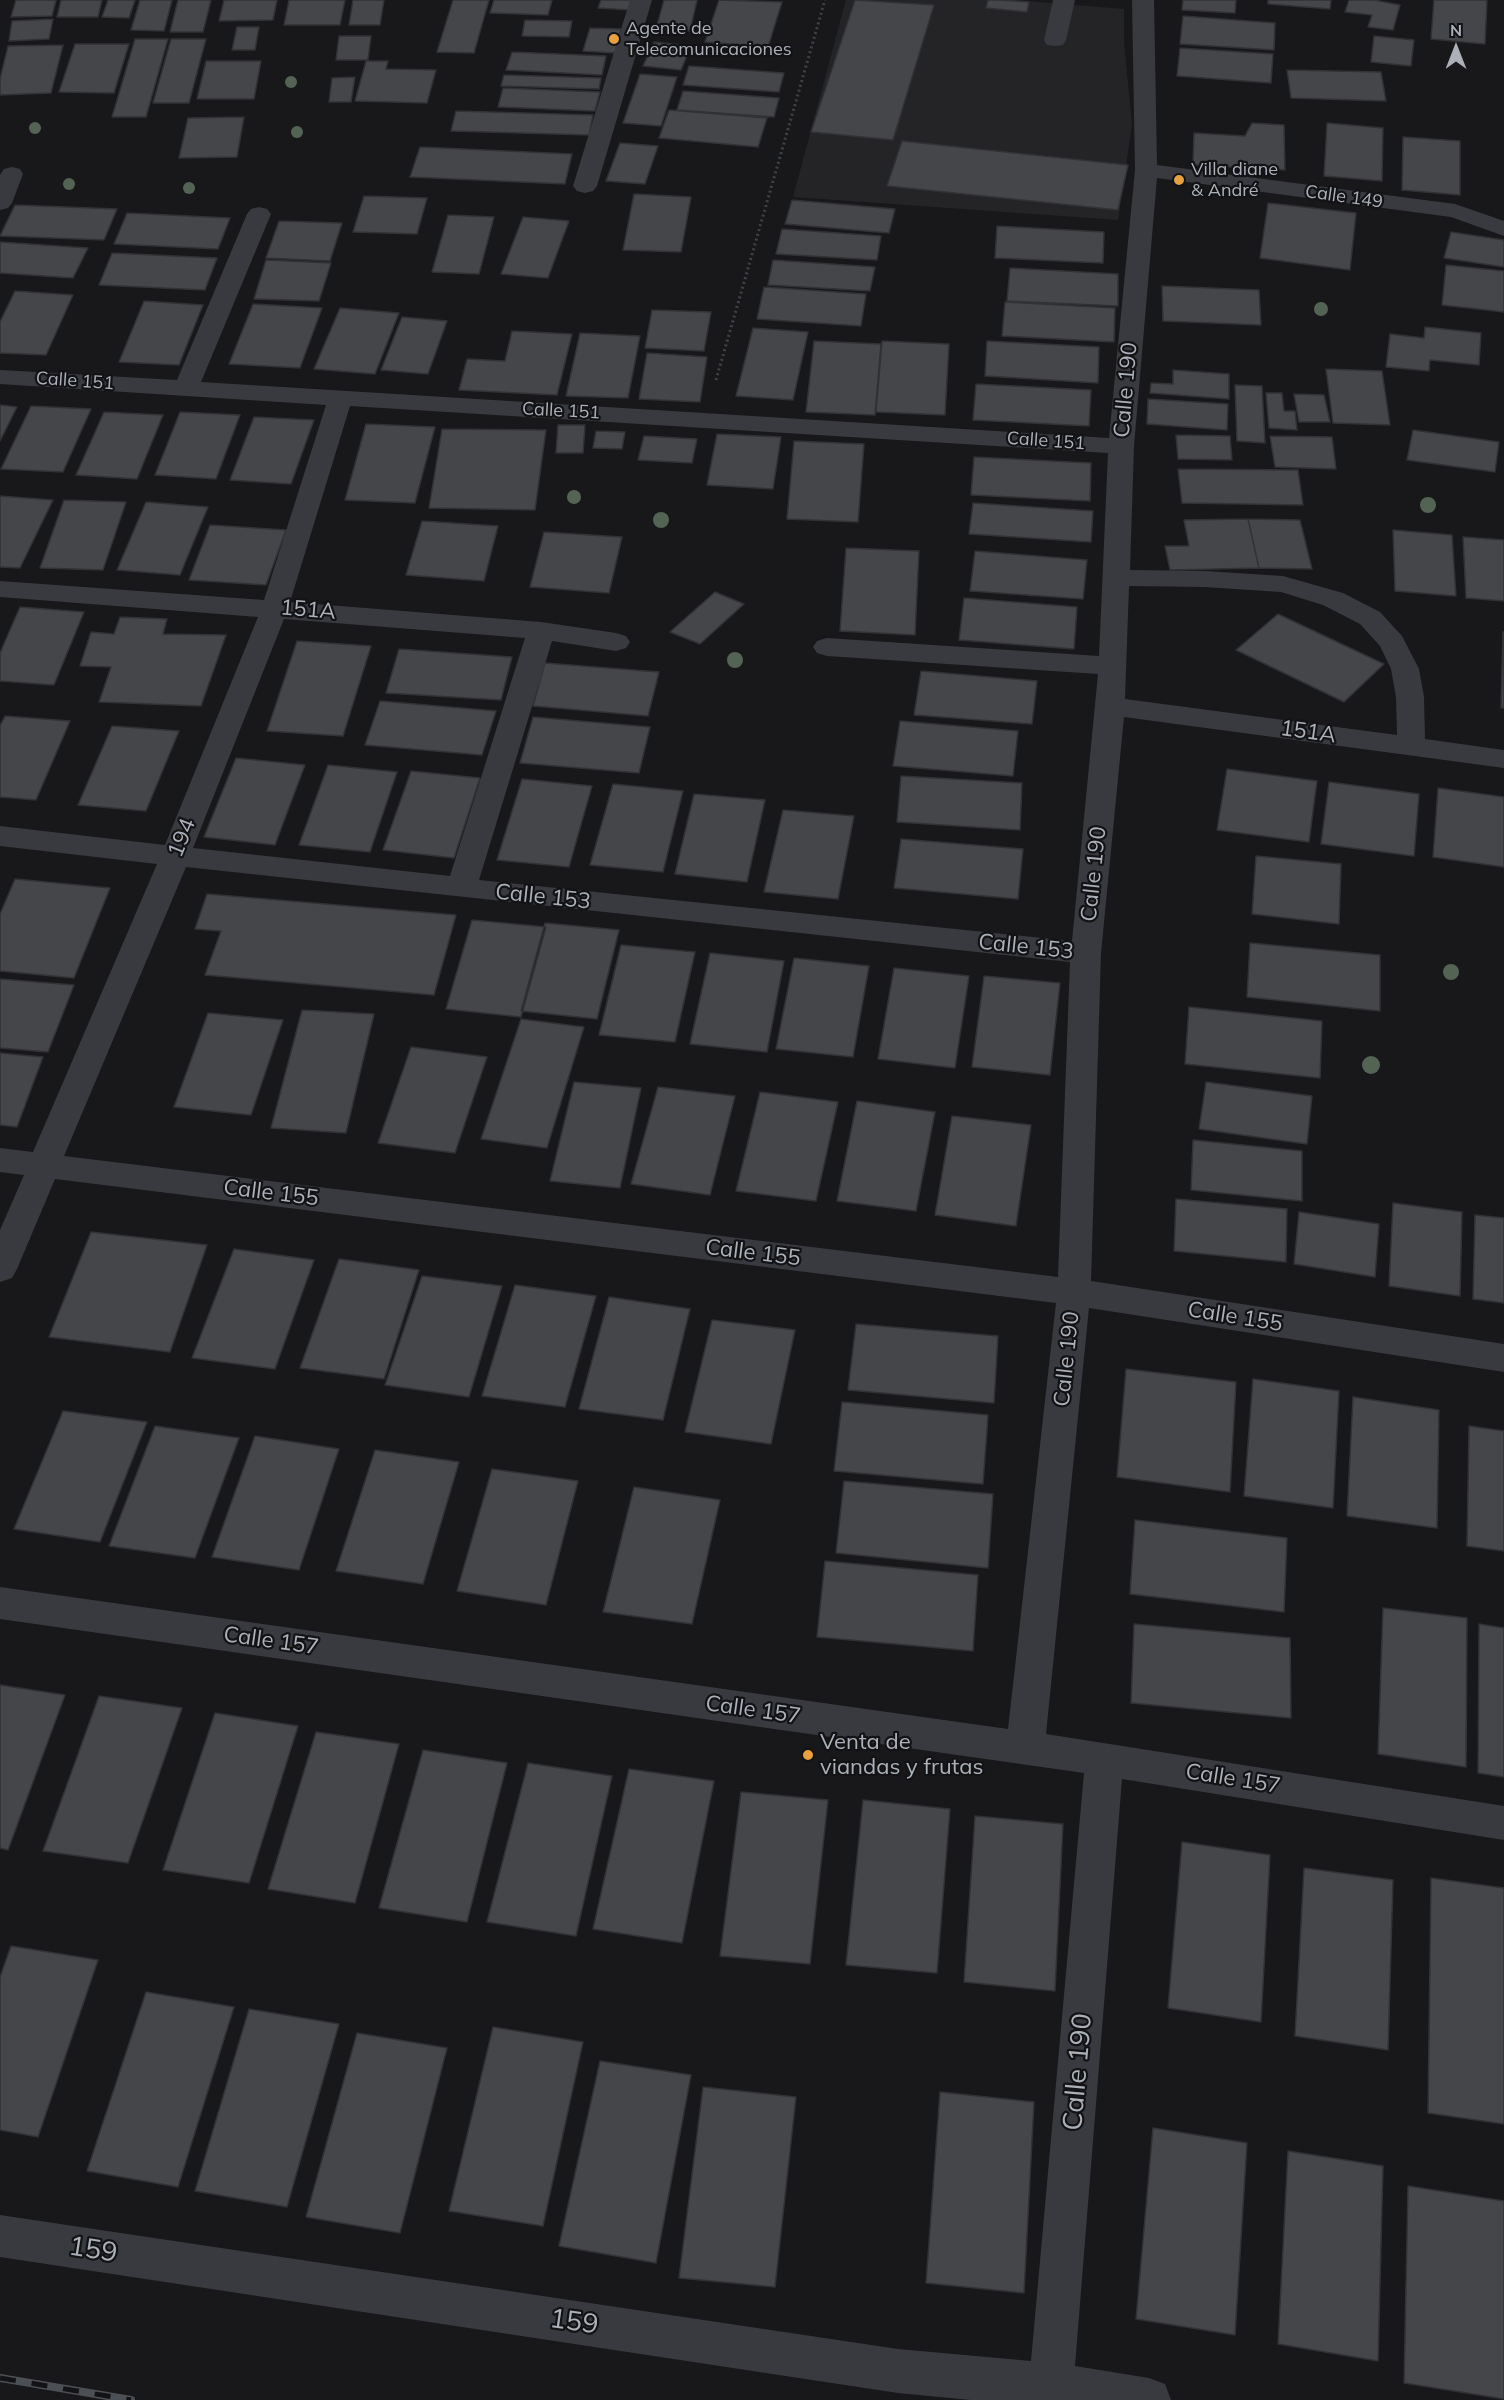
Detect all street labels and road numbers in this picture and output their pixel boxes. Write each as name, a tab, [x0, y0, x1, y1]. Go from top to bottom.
street label: Calle 149	[1304, 181, 1384, 213]
street label: Calle 190	[1109, 341, 1143, 439]
street label: Calle 151	[35, 367, 115, 395]
street label: Calle 151	[521, 398, 601, 424]
street label: Calle 151	[1006, 427, 1086, 455]
street label: 151A	[279, 594, 337, 626]
street label: 151A	[1279, 715, 1337, 749]
street label: 194	[162, 815, 202, 861]
street label: Calle 190	[1076, 825, 1112, 923]
street label: Calle 153	[494, 879, 592, 915]
street label: Calle 153	[977, 929, 1075, 965]
street label: Calle 155	[222, 1174, 320, 1212]
street label: Calle 155	[704, 1234, 802, 1272]
street label: Calle 155	[1186, 1296, 1284, 1338]
street label: Calle 190	[1049, 1310, 1085, 1408]
street label: Calle 157	[222, 1621, 320, 1661]
street label: Calle 157	[704, 1690, 802, 1730]
street label: Calle 157	[1184, 1758, 1282, 1800]
street label: Calle 190	[1057, 2012, 1099, 2132]
street label: 159	[66, 2230, 120, 2270]
street label: 159	[548, 2303, 600, 2341]

